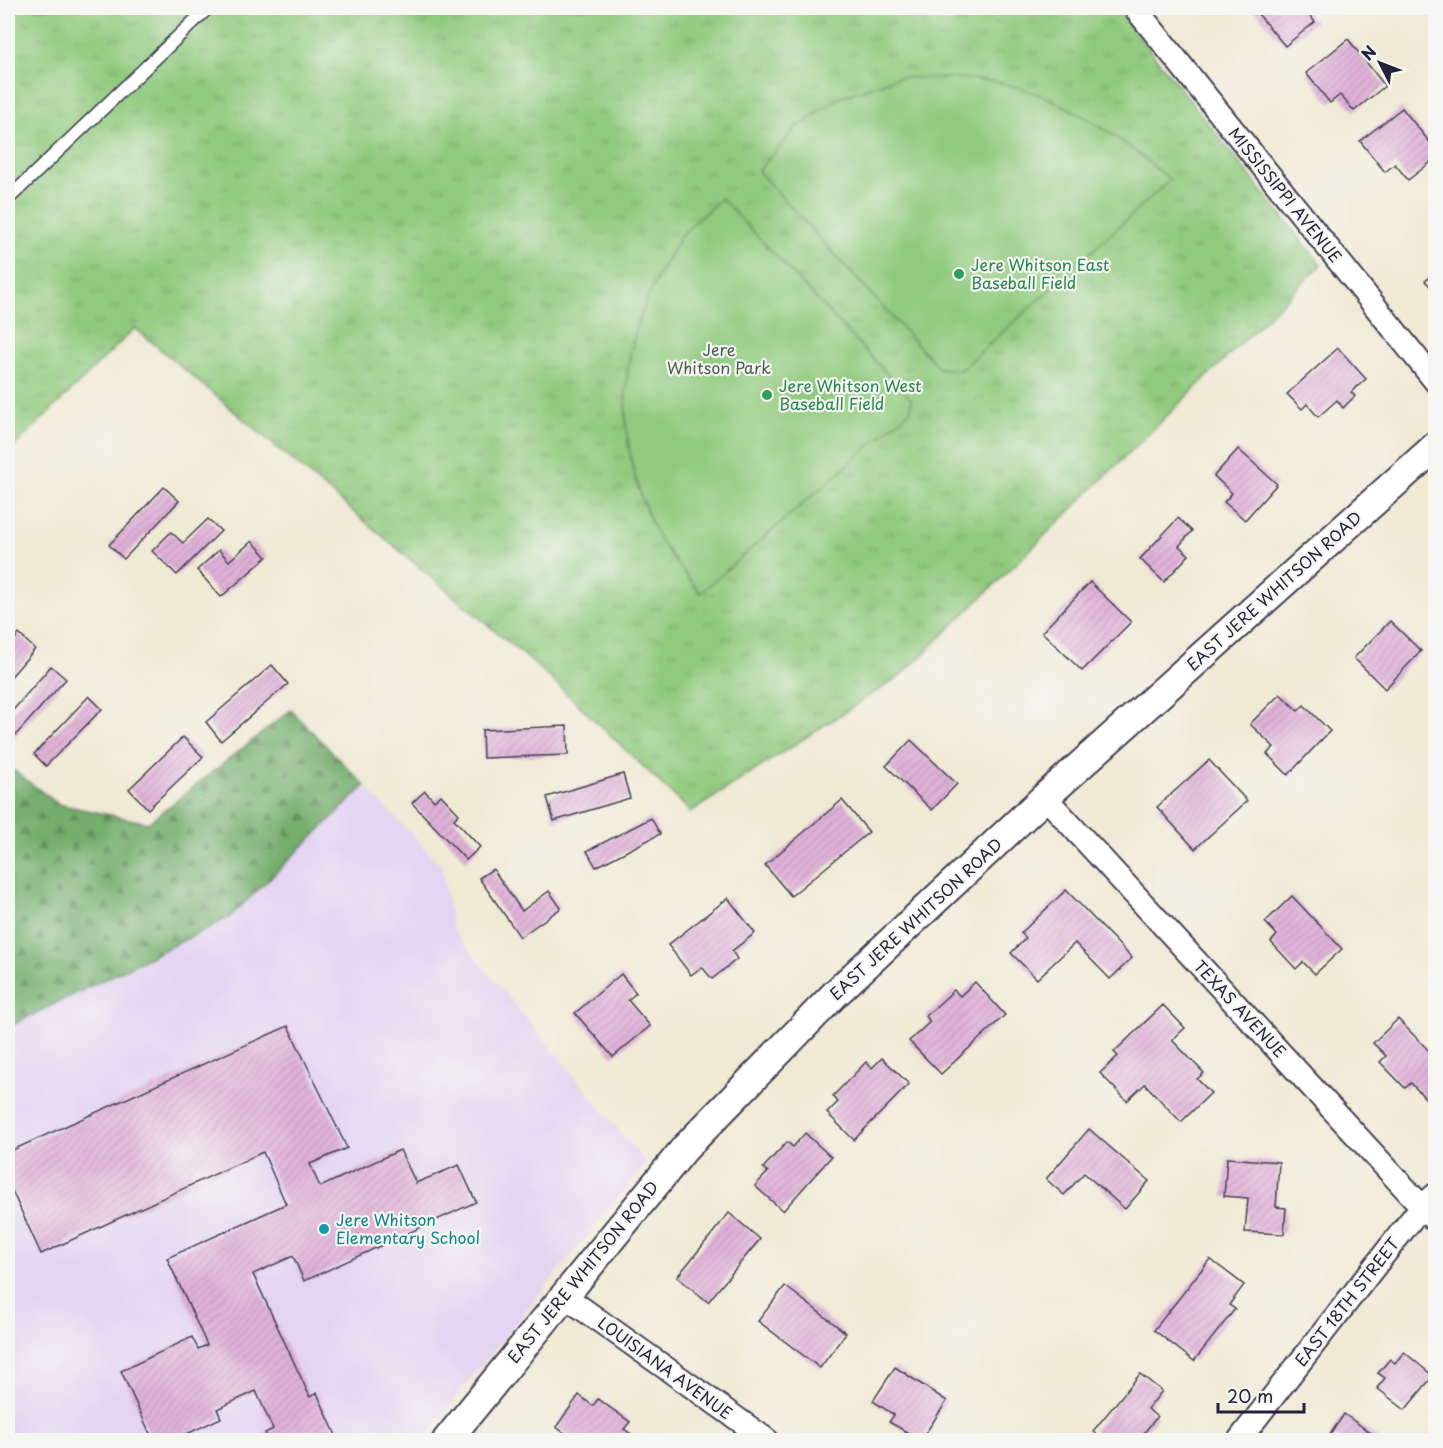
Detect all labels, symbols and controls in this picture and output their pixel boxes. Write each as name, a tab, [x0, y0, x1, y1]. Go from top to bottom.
north arrow	[1350, 33, 1410, 93]
text: N	[1355, 40, 1381, 65]
street label: MISSISSIPPI AVENUE	[1223, 121, 1348, 267]
place label: Jere Whitson East Baseball Field	[971, 252, 1109, 294]
marker: Jere Whitson East Baseball Field	[952, 267, 966, 281]
park label: Jere Whitson Park	[667, 337, 771, 379]
place label: Jere Whitson West Baseball Field	[779, 373, 922, 415]
marker: Jere Whitson West Baseball Field	[760, 388, 774, 402]
street label: EAST JERE WHITSON ROAD	[1180, 505, 1366, 676]
street label: EAST JERE WHITSON ROAD	[824, 832, 1007, 1005]
street label: TEXAS AVENUE	[1189, 954, 1292, 1062]
street label: EAST JERE WHITSON ROAD	[501, 1175, 663, 1368]
place label: Jere Whitson Elementary School	[336, 1207, 480, 1249]
marker: Jere Whitson Elementary School	[317, 1222, 331, 1236]
street label: EAST 18TH STREET	[1288, 1232, 1404, 1371]
street label: LOUISIANA AVENUE	[593, 1310, 738, 1424]
scale bar	[1218, 1376, 1304, 1414]
text: 20 m	[1227, 1382, 1273, 1409]

